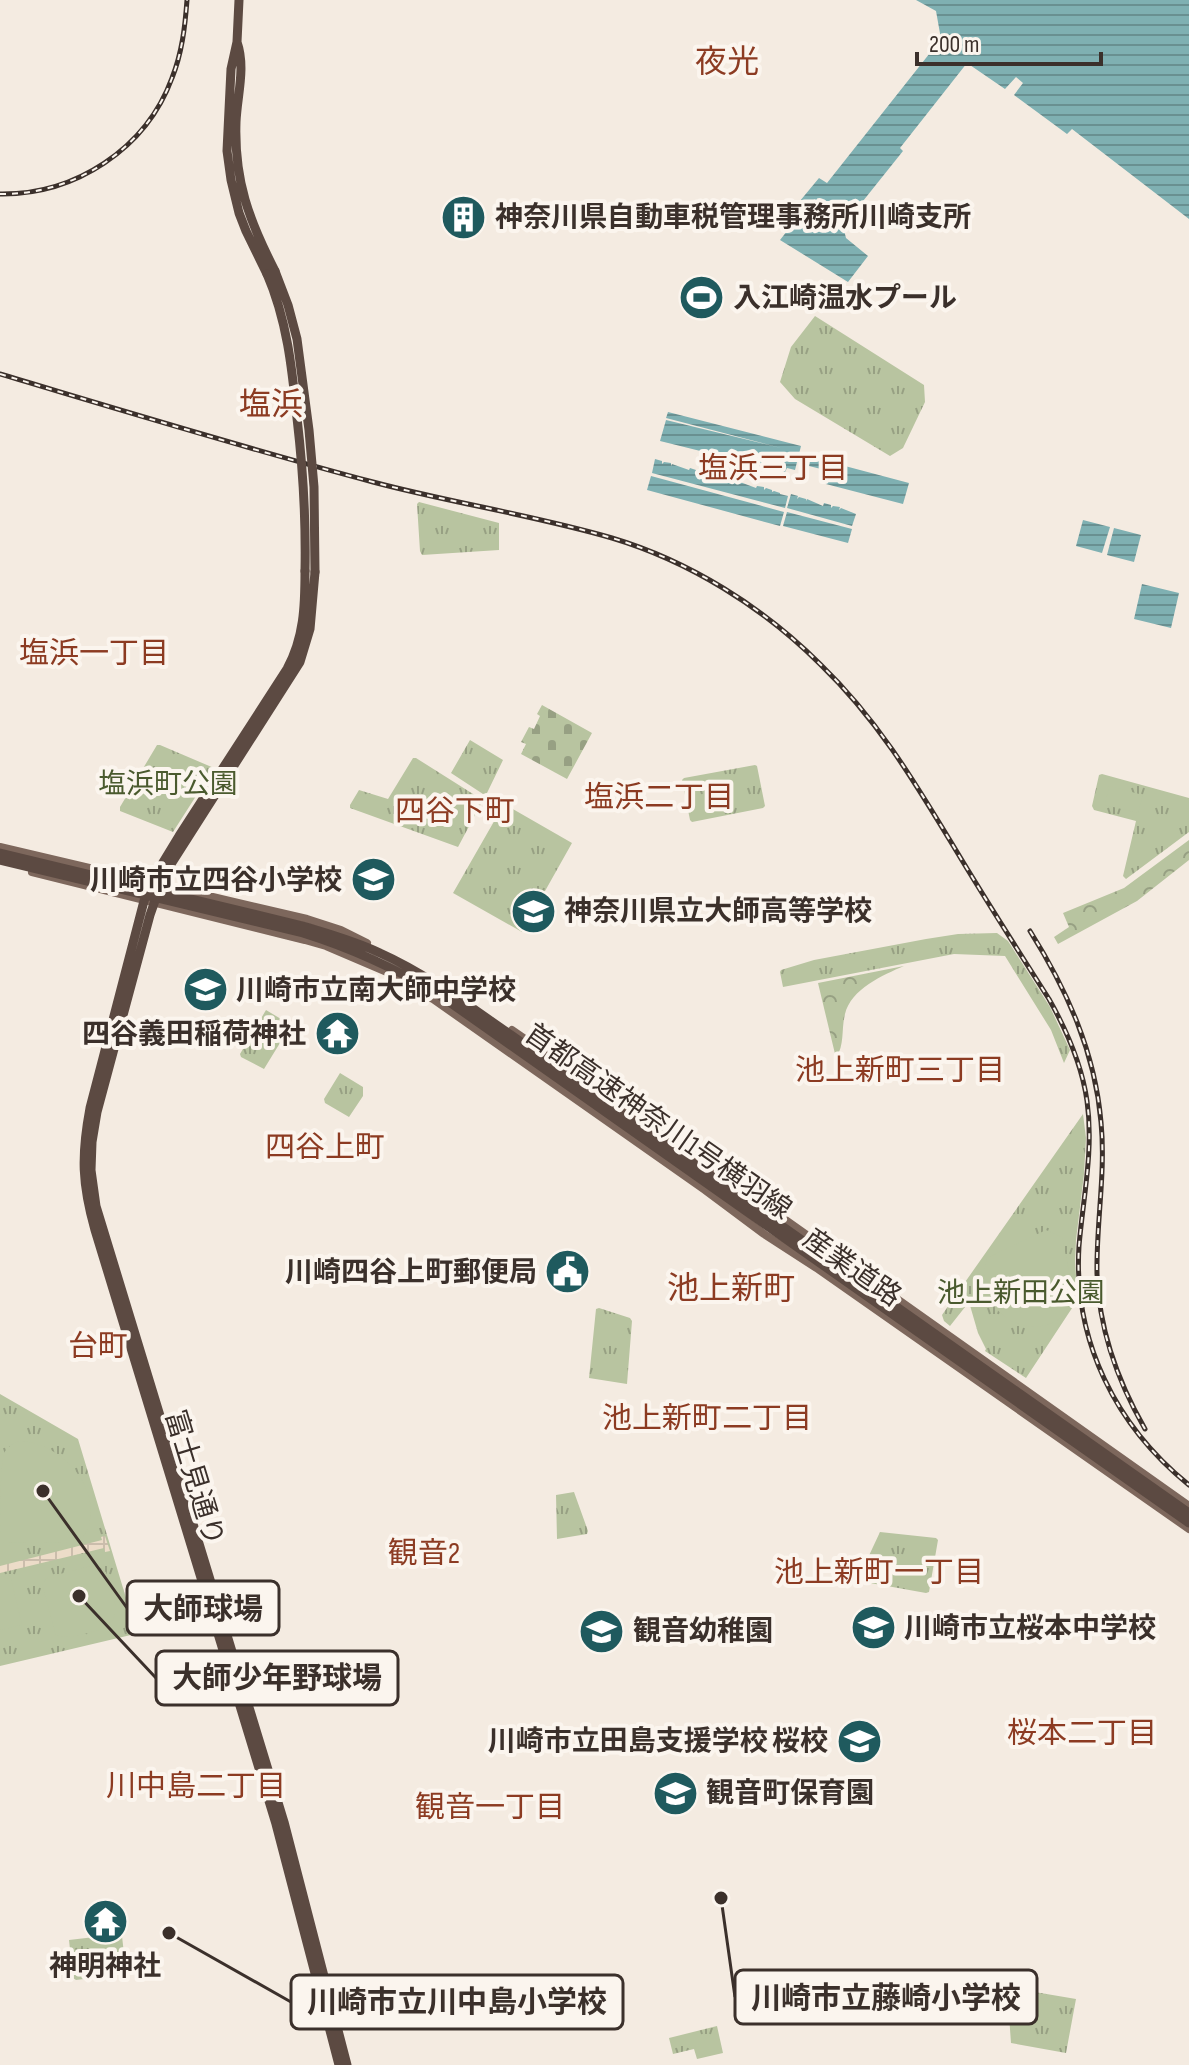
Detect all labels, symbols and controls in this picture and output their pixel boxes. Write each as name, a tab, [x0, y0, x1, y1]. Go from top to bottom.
scale bar	[917, 16, 1101, 66]
text: 200 m	[929, 30, 980, 59]
district label: 夜光	[695, 43, 759, 82]
building icon: 神奈川県自動車税管理事務所川崎支所	[440, 193, 488, 241]
place label: 神奈川県自動車税管理事務所川崎支所	[495, 201, 971, 234]
sports icon: 入江崎温水プール	[678, 274, 726, 322]
place label: 入江崎温水プール	[733, 282, 957, 315]
district label: 塩浜	[239, 386, 303, 425]
district label: 塩浜三丁目	[698, 451, 848, 487]
district label: 塩浜一丁目	[19, 636, 169, 672]
park label: 塩浜町公園	[98, 768, 238, 801]
district label: 塩浜二丁目	[584, 780, 734, 816]
district label: 四谷下町	[395, 794, 515, 830]
school or university icon: 川崎市立四谷小学校	[349, 856, 397, 904]
place label: 川崎市立四谷小学校	[90, 864, 342, 897]
school or university icon: 神奈川県立大師高等学校	[509, 887, 557, 935]
place label: 神奈川県立大師高等学校	[564, 895, 872, 928]
school or university icon: 川崎市立南大師中学校	[181, 966, 229, 1014]
place label: 川崎市立南大師中学校	[236, 974, 516, 1007]
temple icon: 四谷義田稲荷神社	[313, 1010, 361, 1058]
street label: 首都高速神奈川1号横羽線	[518, 1017, 798, 1227]
place label: 四谷義田稲荷神社	[82, 1018, 306, 1051]
district label: 池上新町三丁目	[795, 1053, 1005, 1089]
district label: 四谷上町	[265, 1130, 385, 1166]
street label: 産業道路	[797, 1222, 907, 1314]
public building icon: 川崎四谷上町郵便局	[544, 1248, 592, 1296]
place label: 川崎四谷上町郵便局	[285, 1256, 537, 1289]
district label: 池上新町	[667, 1270, 795, 1309]
park label: 池上新田公園	[937, 1277, 1105, 1310]
district label: 台町	[68, 1329, 128, 1365]
district label: 池上新町二丁目	[602, 1401, 812, 1437]
street label: 富士見通り	[158, 1406, 230, 1550]
district label: 観音2	[388, 1536, 460, 1572]
district label: 池上新町一丁目	[774, 1555, 984, 1591]
callout: 大師球場	[127, 1581, 279, 1635]
text: 大師球場	[143, 1592, 263, 1628]
school or university icon: 川崎市立桜本中学校	[849, 1604, 897, 1652]
school or university icon: 観音幼稚園	[578, 1607, 626, 1655]
place label: 川崎市立桜本中学校	[904, 1612, 1156, 1645]
place label: 観音幼稚園	[633, 1615, 773, 1648]
callout: 大師少年野球場	[156, 1651, 398, 1705]
text: 大師少年野球場	[172, 1661, 382, 1697]
district label: 桜本二丁目	[1007, 1716, 1157, 1752]
school or university icon: 川崎市立田島支援学校 桜校	[835, 1717, 883, 1765]
place label: 川崎市立田島支援学校 桜校	[488, 1725, 828, 1758]
district label: 川中島二丁目	[106, 1769, 286, 1805]
school or university icon: 観音町保育園	[651, 1769, 699, 1817]
place label: 観音町保育園	[706, 1777, 874, 1810]
district label: 観音一丁目	[415, 1790, 565, 1826]
temple icon: 神明神社	[81, 1898, 129, 1946]
place label: 神明神社	[49, 1950, 161, 1983]
callout: 川崎市立藤崎小学校	[735, 1970, 1037, 2024]
callout: 川崎市立川中島小学校	[291, 1975, 623, 2029]
text: 川崎市立藤崎小学校	[751, 1981, 1021, 2017]
text: 川崎市立川中島小学校	[307, 1985, 607, 2021]

